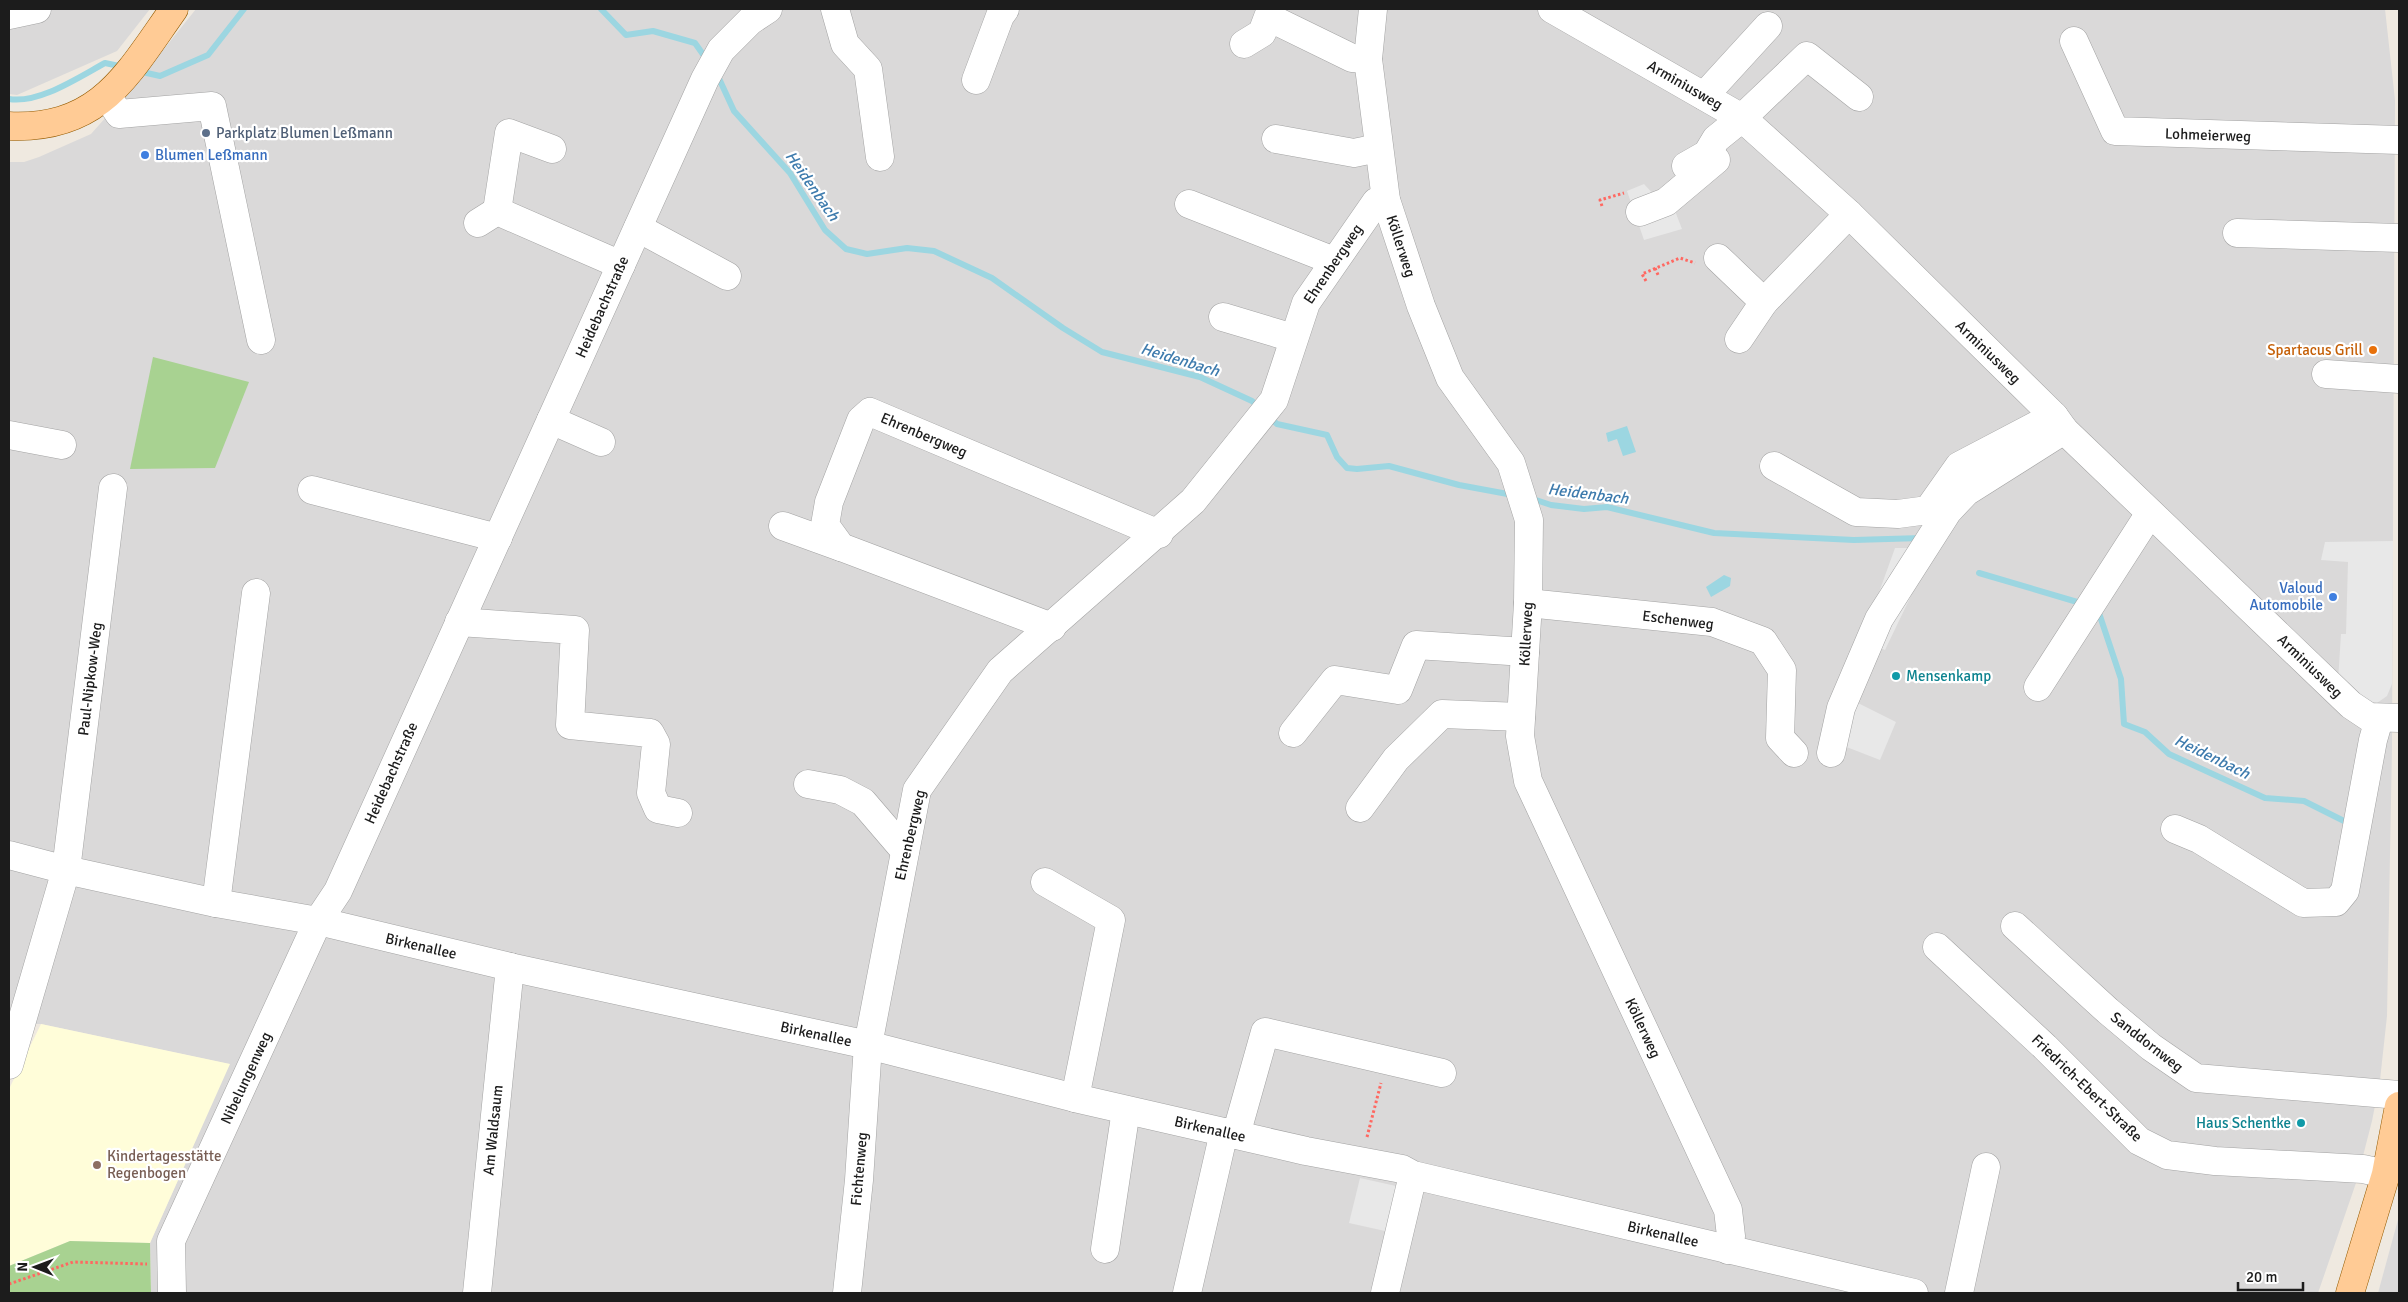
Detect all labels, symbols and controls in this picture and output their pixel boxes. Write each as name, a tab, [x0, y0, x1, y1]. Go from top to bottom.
street label: Arminiusweg	[1644, 56, 1726, 114]
place label: Parkplatz Blumen Leßmann	[216, 124, 393, 142]
street label: Lohmeierweg	[2165, 124, 2252, 146]
marker: Parkplatz Blumen Leßmann	[200, 127, 212, 139]
place label: Blumen Leßmann	[155, 146, 268, 164]
water label: Heidenbach	[781, 147, 844, 226]
marker: Blumen Leßmann	[139, 149, 151, 161]
street label: Köllerweg	[1382, 213, 1420, 279]
street label: Ehrenbergweg	[1300, 221, 1366, 307]
street label: Heidebachstraße	[571, 253, 633, 361]
street label: Arminiusweg	[1952, 316, 2024, 388]
water label: Heidenbach	[1138, 339, 1223, 382]
place label: Spartacus Grill	[2267, 341, 2363, 359]
marker: Spartacus Grill	[2367, 344, 2379, 356]
street label: Ehrenbergweg	[878, 409, 970, 461]
water label: Heidenbach	[1547, 479, 1631, 509]
place label: Valoud Automobile	[2249, 579, 2323, 614]
marker: Valoud Automobile	[2327, 591, 2339, 603]
street label: Köllerweg	[1515, 601, 1537, 667]
street label: Eschenweg	[1641, 607, 1715, 633]
street label: Paul-Nipkow-Weg	[74, 621, 106, 737]
street label: Arminiusweg	[2274, 630, 2346, 702]
place label: Mensenkamp	[1906, 667, 1991, 685]
marker: Mensenkamp	[1890, 670, 1902, 682]
street label: Heidebachstraße	[360, 719, 422, 827]
water label: Heidenbach	[2171, 730, 2254, 784]
street label: Ehrenbergweg	[891, 788, 929, 882]
street label: Birkenallee	[384, 929, 458, 963]
street label: Köllerweg	[1621, 995, 1665, 1061]
street label: Sanddornweg	[2107, 1008, 2187, 1076]
street label: Birkenallee	[779, 1018, 853, 1050]
street label: Nibelungenweg	[217, 1029, 275, 1127]
street label: Friedrich-Ebert-Straße	[2028, 1031, 2146, 1145]
street label: Am Waldsaum	[479, 1084, 507, 1176]
street label: Birkenallee	[1173, 1112, 1247, 1146]
place label: Haus Schentke	[2196, 1114, 2291, 1132]
marker: Haus Schentke	[2295, 1117, 2307, 1129]
street label: Fichtenweg	[847, 1131, 871, 1207]
place label: Kindertagesstätte Regenbogen	[107, 1147, 221, 1182]
marker: Kindertagesstätte Regenbogen	[91, 1159, 103, 1171]
street label: Birkenallee	[1626, 1217, 1700, 1251]
north arrow	[10, 1242, 60, 1292]
scale bar	[2238, 1260, 2303, 1292]
text: N	[14, 1262, 31, 1272]
text: 20 m	[2246, 1268, 2277, 1286]

